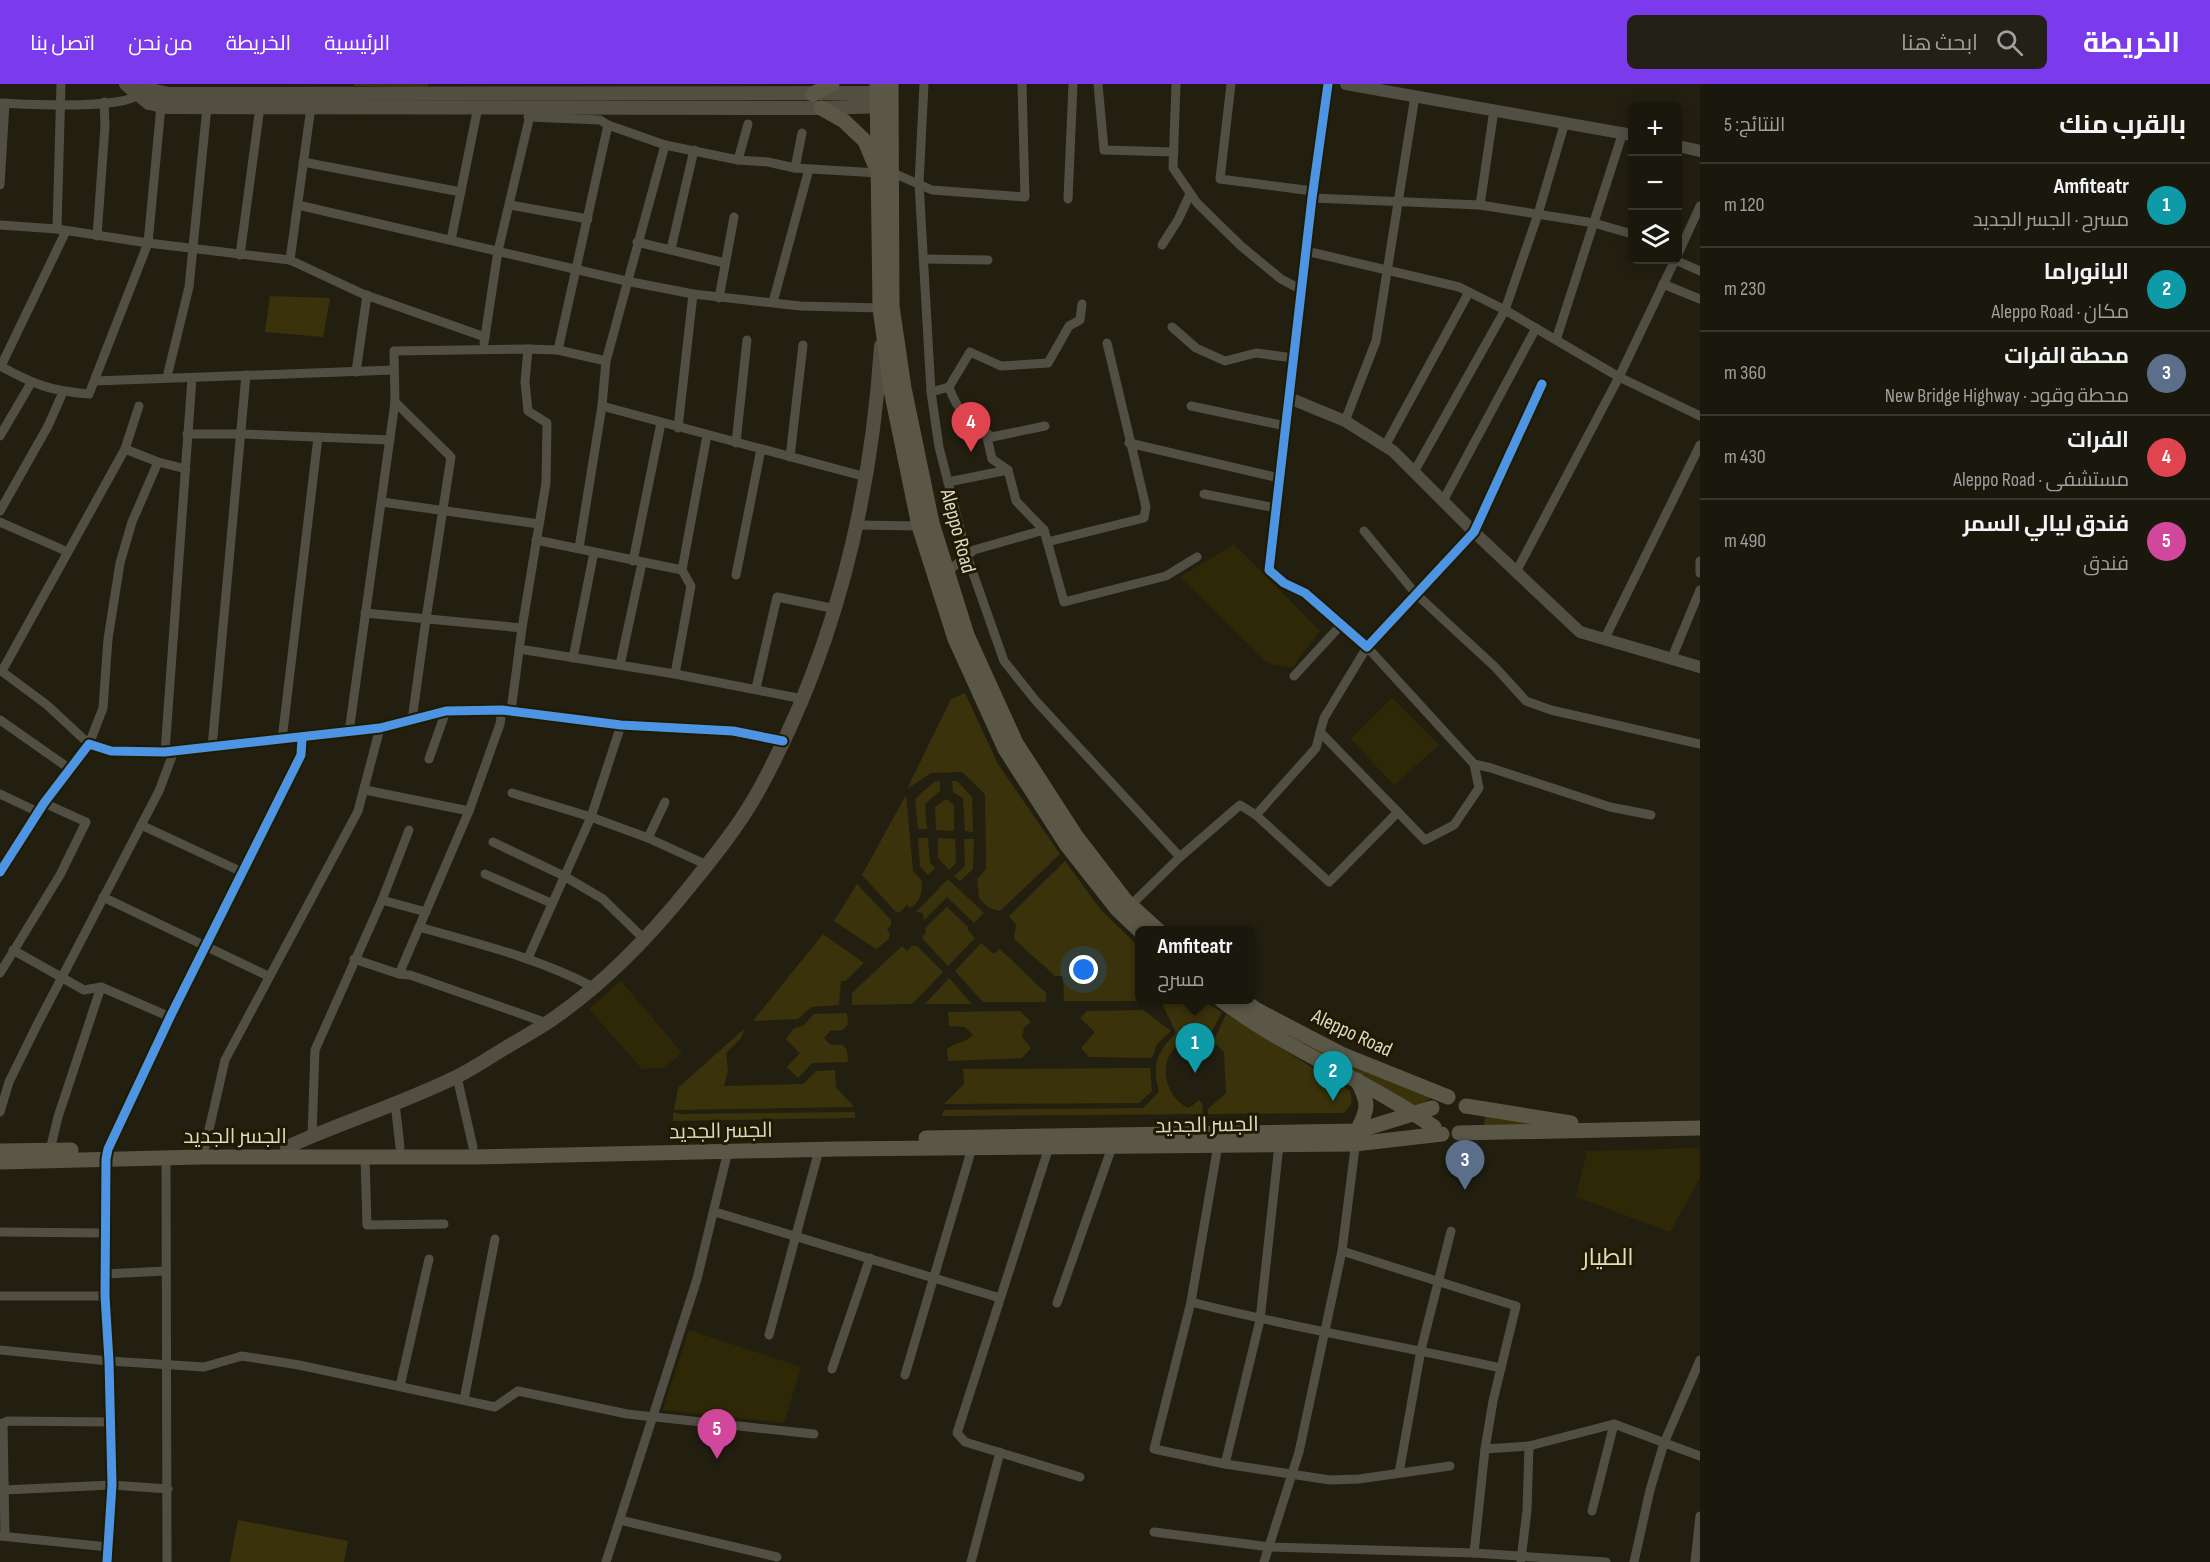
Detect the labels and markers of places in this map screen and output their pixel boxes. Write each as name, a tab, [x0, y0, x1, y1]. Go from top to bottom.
pin: 4	[952, 402, 990, 452]
pin: 1	[1176, 1024, 1214, 1073]
pin: 2	[1314, 1052, 1352, 1101]
pin: 3	[1446, 1140, 1484, 1190]
pin: 5	[698, 1410, 736, 1459]

